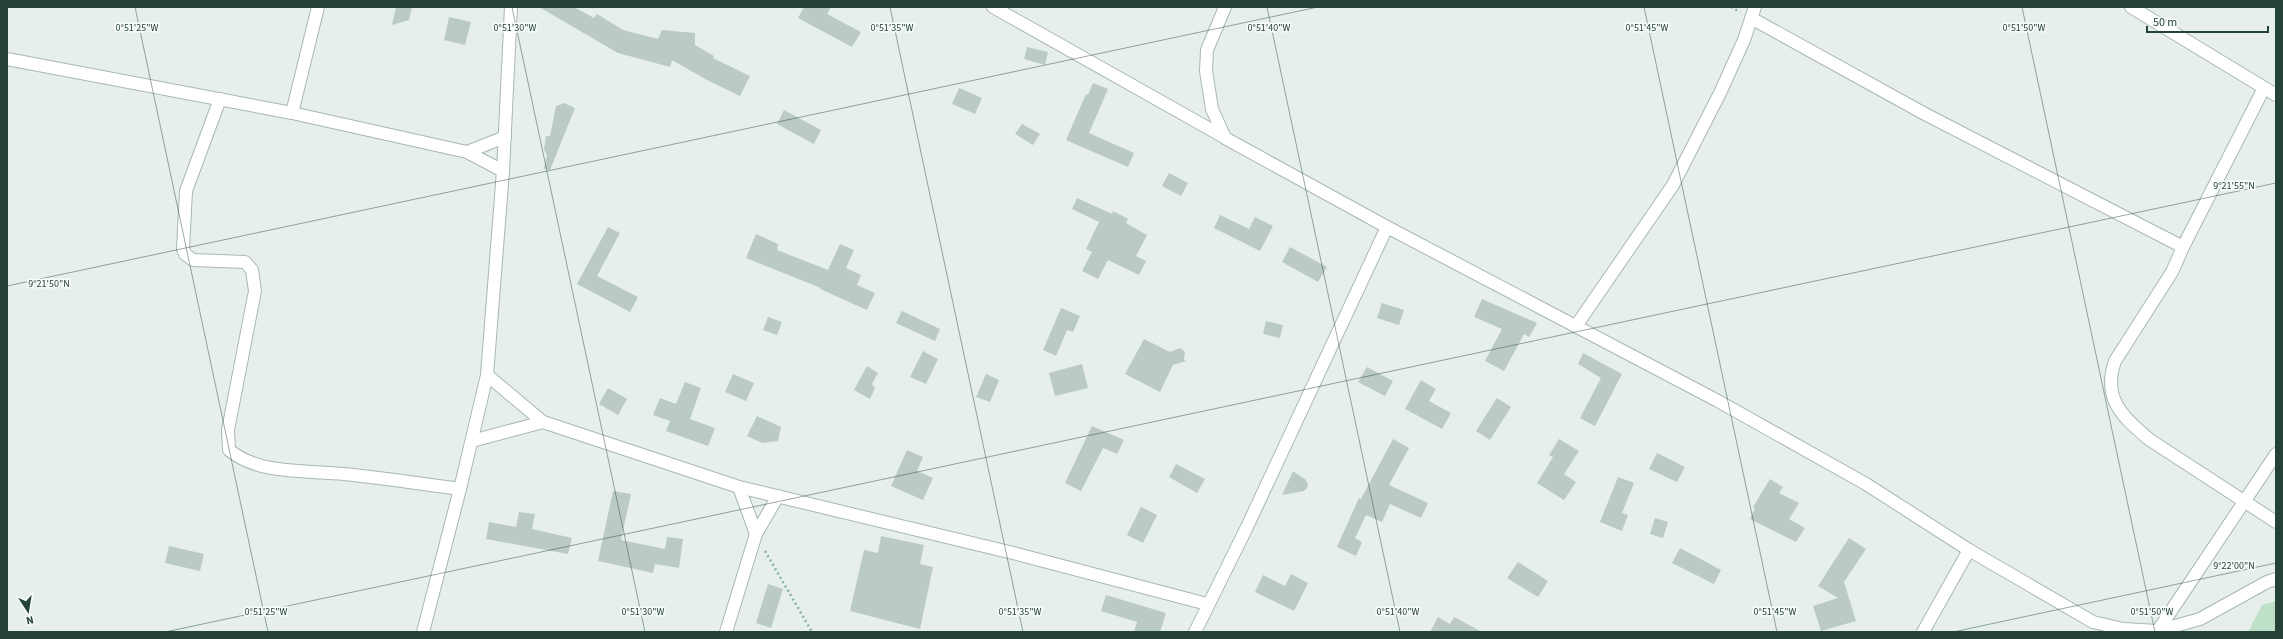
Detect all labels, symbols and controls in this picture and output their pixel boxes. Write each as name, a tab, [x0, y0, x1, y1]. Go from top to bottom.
scale bar	[2147, 8, 2268, 34]
text: 50 m	[2153, 14, 2177, 31]
text: 0°51'25"W	[116, 21, 159, 35]
text: 0°51'30"W	[494, 21, 537, 35]
text: 0°51'35"W	[871, 21, 914, 35]
text: 0°51'40"W	[1248, 21, 1291, 35]
text: 0°51'45"W	[1626, 21, 1669, 35]
text: 0°51'50"W	[2003, 21, 2046, 35]
text: 9°21'55"N	[2213, 179, 2255, 193]
text: 9°21'50"N	[28, 277, 70, 291]
text: 9°22'00"N	[2213, 559, 2255, 573]
north arrow	[8, 591, 48, 631]
text: 0°51'25"W	[245, 605, 288, 619]
text: 0°51'30"W	[622, 605, 665, 619]
text: 0°51'35"W	[999, 605, 1042, 619]
text: 0°51'40"W	[1377, 605, 1420, 619]
text: 0°51'45"W	[1754, 605, 1797, 619]
text: 0°51'50"W	[2131, 605, 2174, 619]
text: N	[25, 612, 35, 628]

